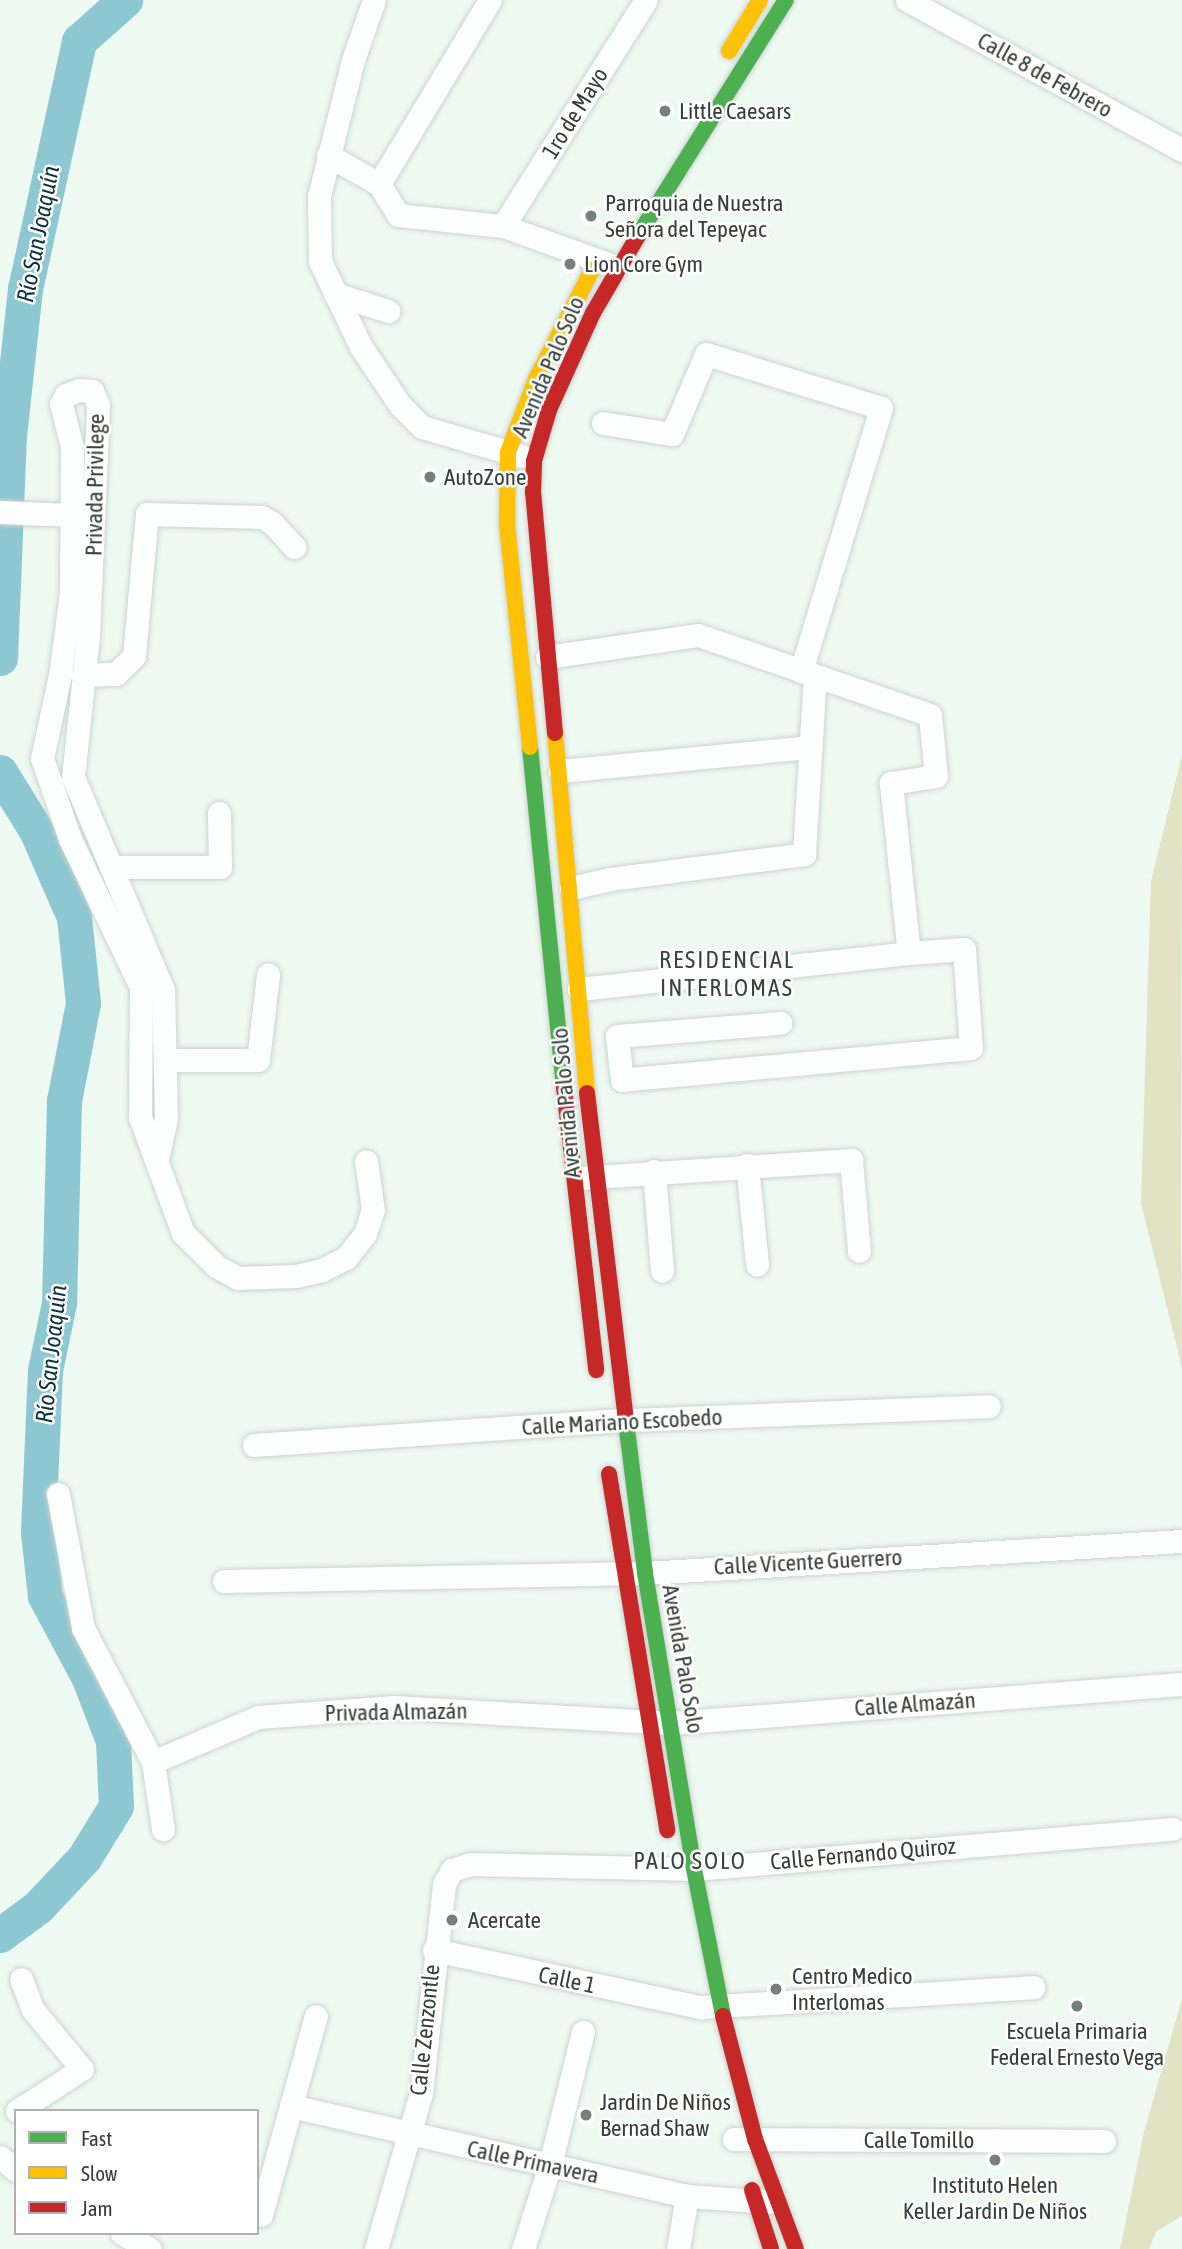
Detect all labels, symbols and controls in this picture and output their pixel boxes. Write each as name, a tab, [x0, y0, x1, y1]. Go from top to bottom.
street label: Calle 8 de Febrero	[973, 27, 1117, 123]
street label: 1ro de Mayo	[536, 62, 614, 164]
place label: Little Caesars	[679, 97, 791, 125]
marker: Little Caesars	[657, 103, 673, 119]
water label: Río San Joaquín	[11, 163, 65, 305]
place label: Parroquia de Nuestra Señora del Tepeyac	[605, 189, 783, 243]
marker: Parroquia de Nuestra Señora del Tepeyac	[583, 208, 599, 224]
place label: Lion Core Gym	[584, 250, 703, 278]
marker: Lion Core Gym	[562, 256, 578, 272]
street label: Avenida Palo Solo	[506, 292, 590, 442]
street label: Privada Privilege	[80, 414, 110, 556]
place label: AutoZone	[444, 463, 526, 491]
marker: AutoZone	[422, 469, 438, 485]
district label: RESIDENCIAL INTERLOMAS	[660, 946, 794, 1002]
street label: Avenida Palo Solo	[546, 1027, 586, 1179]
water label: Río San Joaquín	[29, 1284, 73, 1424]
street label: Calle Mariano Escobedo	[521, 1403, 723, 1441]
street label: Calle Vicente Guerrero	[713, 1543, 903, 1581]
street label: Avenida Palo Solo	[656, 1582, 710, 1736]
street label: Calle Almazán	[854, 1686, 976, 1722]
street label: Privada Almazán	[324, 1697, 468, 1727]
street label: Calle Fernando Quiroz	[769, 1832, 957, 1876]
district label: PALO SOLO	[634, 1847, 746, 1875]
place label: Acercate	[468, 1906, 541, 1934]
marker: Acercate	[442, 1910, 462, 1930]
street label: Calle 1	[536, 1961, 598, 1999]
place label: Centro Medico Interlomas	[792, 1962, 913, 2016]
street label: Calle Zenzontle	[404, 1963, 446, 2097]
marker: Centro Medico Interlomas	[766, 1979, 786, 1999]
marker: Escuela Primaria Federal Ernesto Vega	[1069, 1998, 1085, 2014]
place label: Escuela Primaria Federal Ernesto Vega	[990, 2017, 1164, 2071]
place label: Jardin De Niños Bernad Shaw	[600, 2088, 731, 2142]
marker: Jardin De Niños Bernad Shaw	[578, 2107, 594, 2123]
legend	[14, 2109, 259, 2235]
text: Fast	[81, 2126, 112, 2150]
street label: Calle Tomillo	[864, 2126, 974, 2154]
street label: Calle Primavera	[465, 2135, 601, 2189]
marker: Instituto Helen Keller Jardin De Niños	[987, 2152, 1003, 2168]
text: Slow	[81, 2161, 117, 2185]
place label: Instituto Helen Keller Jardin De Niños	[903, 2171, 1087, 2225]
text: Jam	[81, 2196, 113, 2220]

